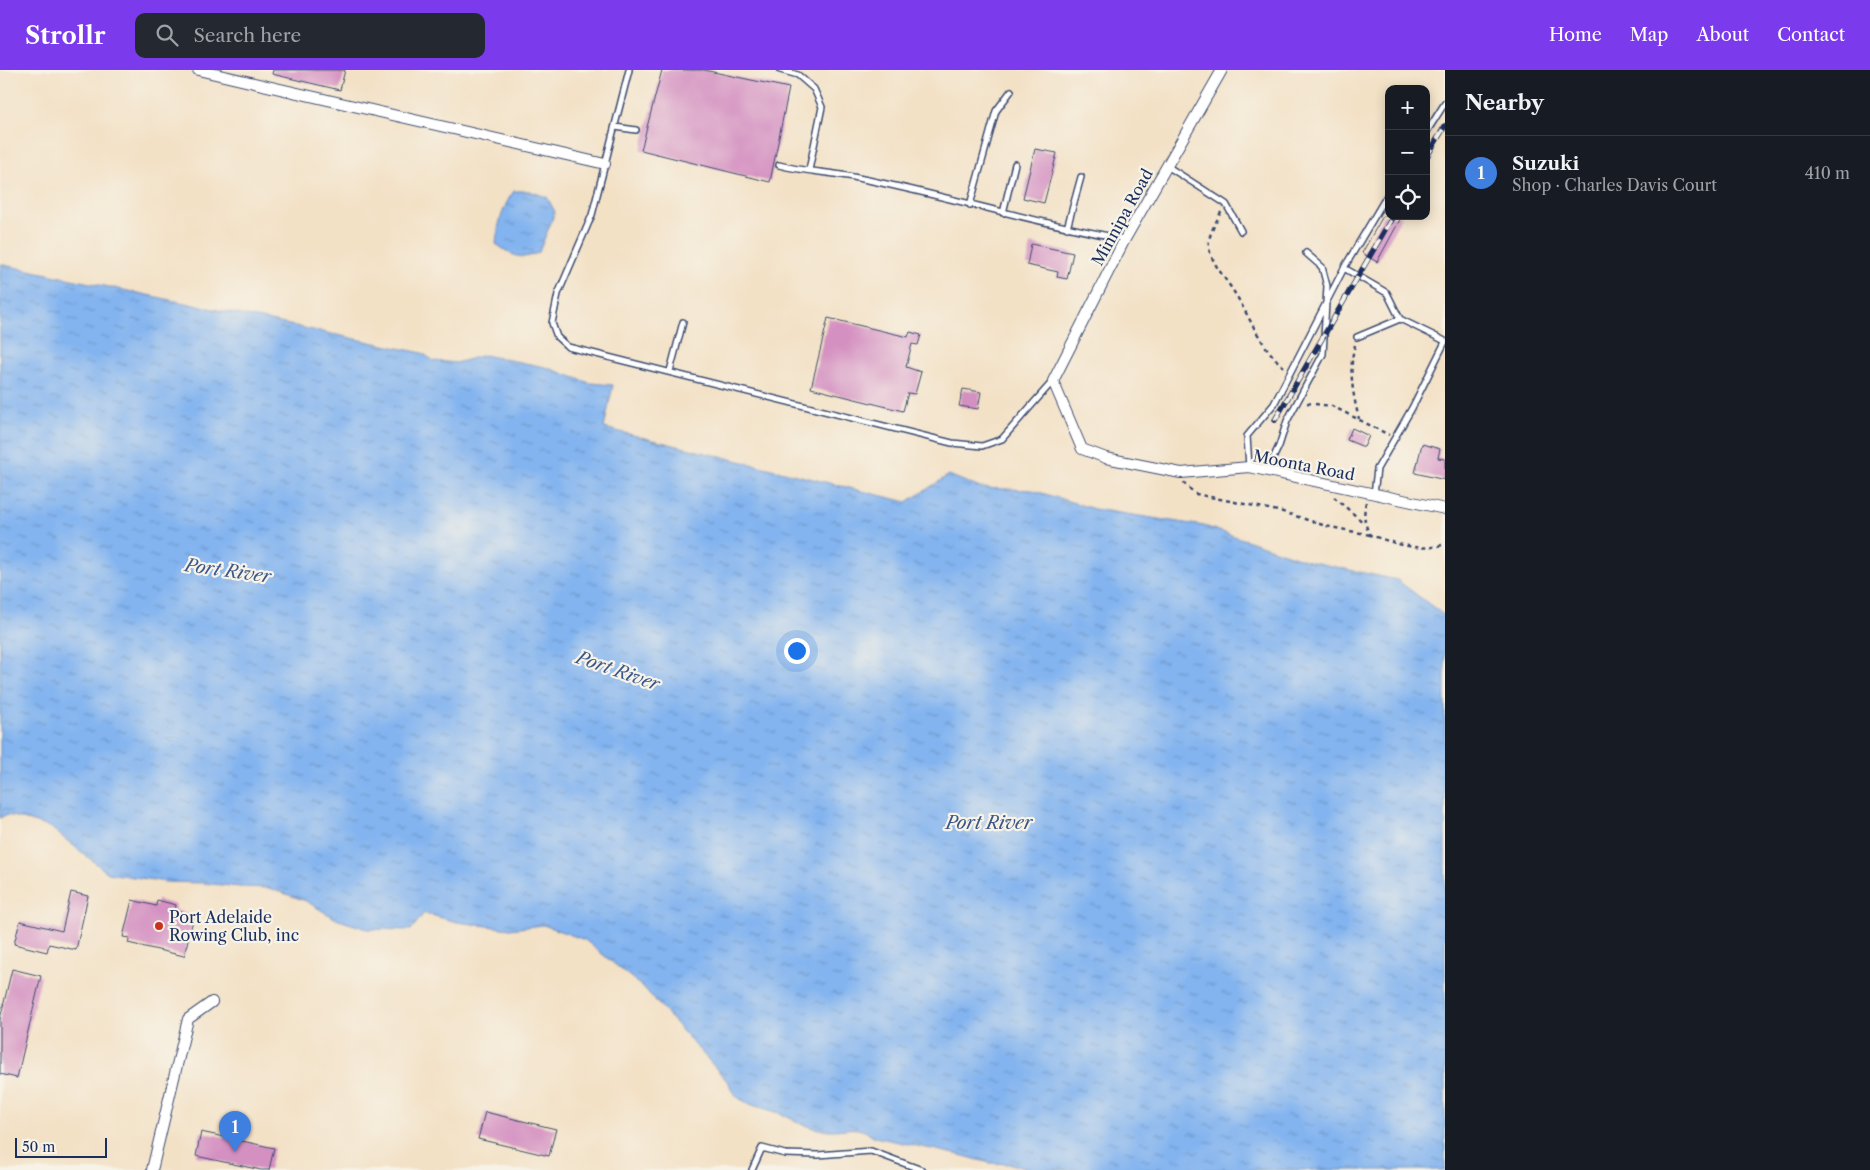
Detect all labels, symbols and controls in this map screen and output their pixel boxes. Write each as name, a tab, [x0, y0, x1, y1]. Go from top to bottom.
search box	[135, 13, 485, 58]
text: Strollr	[25, 21, 105, 50]
icon: search	[153, 21, 181, 49]
text: Search here	[193, 24, 301, 47]
text: Home	[1549, 24, 1602, 46]
text: Map	[1630, 24, 1668, 46]
text: About	[1696, 24, 1749, 46]
text: Contact	[1777, 24, 1845, 46]
map controls	[1385, 85, 1430, 220]
button: +	[1385, 85, 1430, 130]
text: Nearby	[1465, 90, 1544, 115]
button: −	[1385, 130, 1430, 175]
text: Suzuki	[1512, 152, 1579, 175]
text: 1	[1477, 163, 1485, 183]
text: 410 m	[1805, 163, 1850, 183]
street label: Minnipa Road	[1087, 165, 1157, 269]
button: locate	[1385, 175, 1430, 220]
text: Shop · Charles Davis Court	[1512, 175, 1717, 195]
street label: Moonta Road	[1251, 445, 1357, 485]
water label: Port River	[182, 554, 274, 588]
your location	[784, 638, 810, 664]
water label: Port River	[572, 646, 664, 696]
water label: Port River	[944, 812, 1034, 834]
place label: Port Adelaide Rowing Club, inc	[169, 907, 299, 945]
marker: Port Adelaide Rowing Club, inc	[153, 920, 165, 932]
pin: 1	[219, 1111, 251, 1152]
scale bar	[15, 1135, 108, 1158]
text: 50 m	[22, 1138, 55, 1156]

